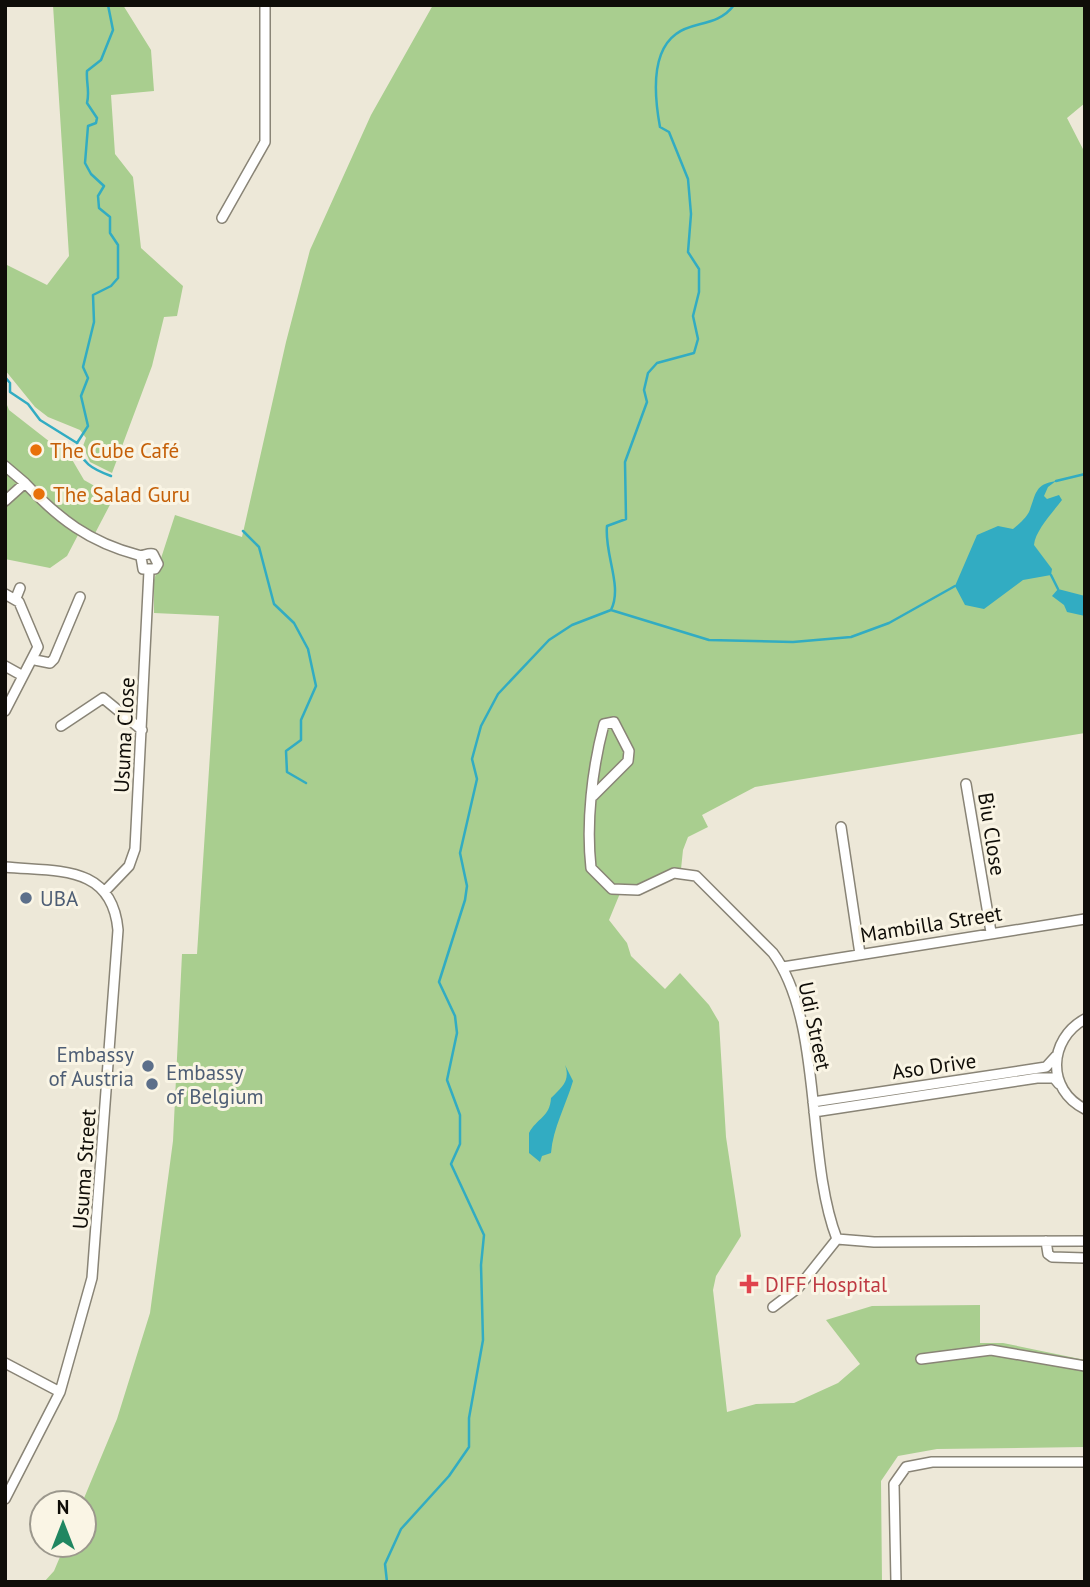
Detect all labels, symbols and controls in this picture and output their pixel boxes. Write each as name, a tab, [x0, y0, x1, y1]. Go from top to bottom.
place label: The Cube Café	[50, 437, 179, 464]
marker: The Cube Café	[28, 442, 44, 458]
place label: The Salad Guru	[53, 481, 190, 508]
marker: The Salad Guru	[31, 486, 47, 502]
street label: Usuma Close	[107, 676, 141, 794]
street label: Biu Close	[972, 791, 1012, 877]
place label: UBA	[40, 885, 79, 912]
marker: UBA	[18, 890, 34, 906]
street label: Mambilla Street	[858, 899, 1004, 949]
street label: Udi Street	[792, 979, 838, 1073]
place label: Embassy of Austria	[49, 1041, 134, 1092]
street label: Aso Drive	[890, 1047, 978, 1085]
marker: Embassy of Austria	[140, 1058, 156, 1074]
place label: Embassy of Belgium	[166, 1059, 264, 1110]
marker: Embassy of Belgium	[144, 1076, 160, 1092]
street label: Usuma Street	[66, 1108, 102, 1230]
place label: DIFF Hospital	[765, 1271, 887, 1298]
marker: DIFF Hospital	[739, 1274, 759, 1294]
north arrow	[28, 1489, 98, 1559]
text: N	[57, 1495, 69, 1519]

